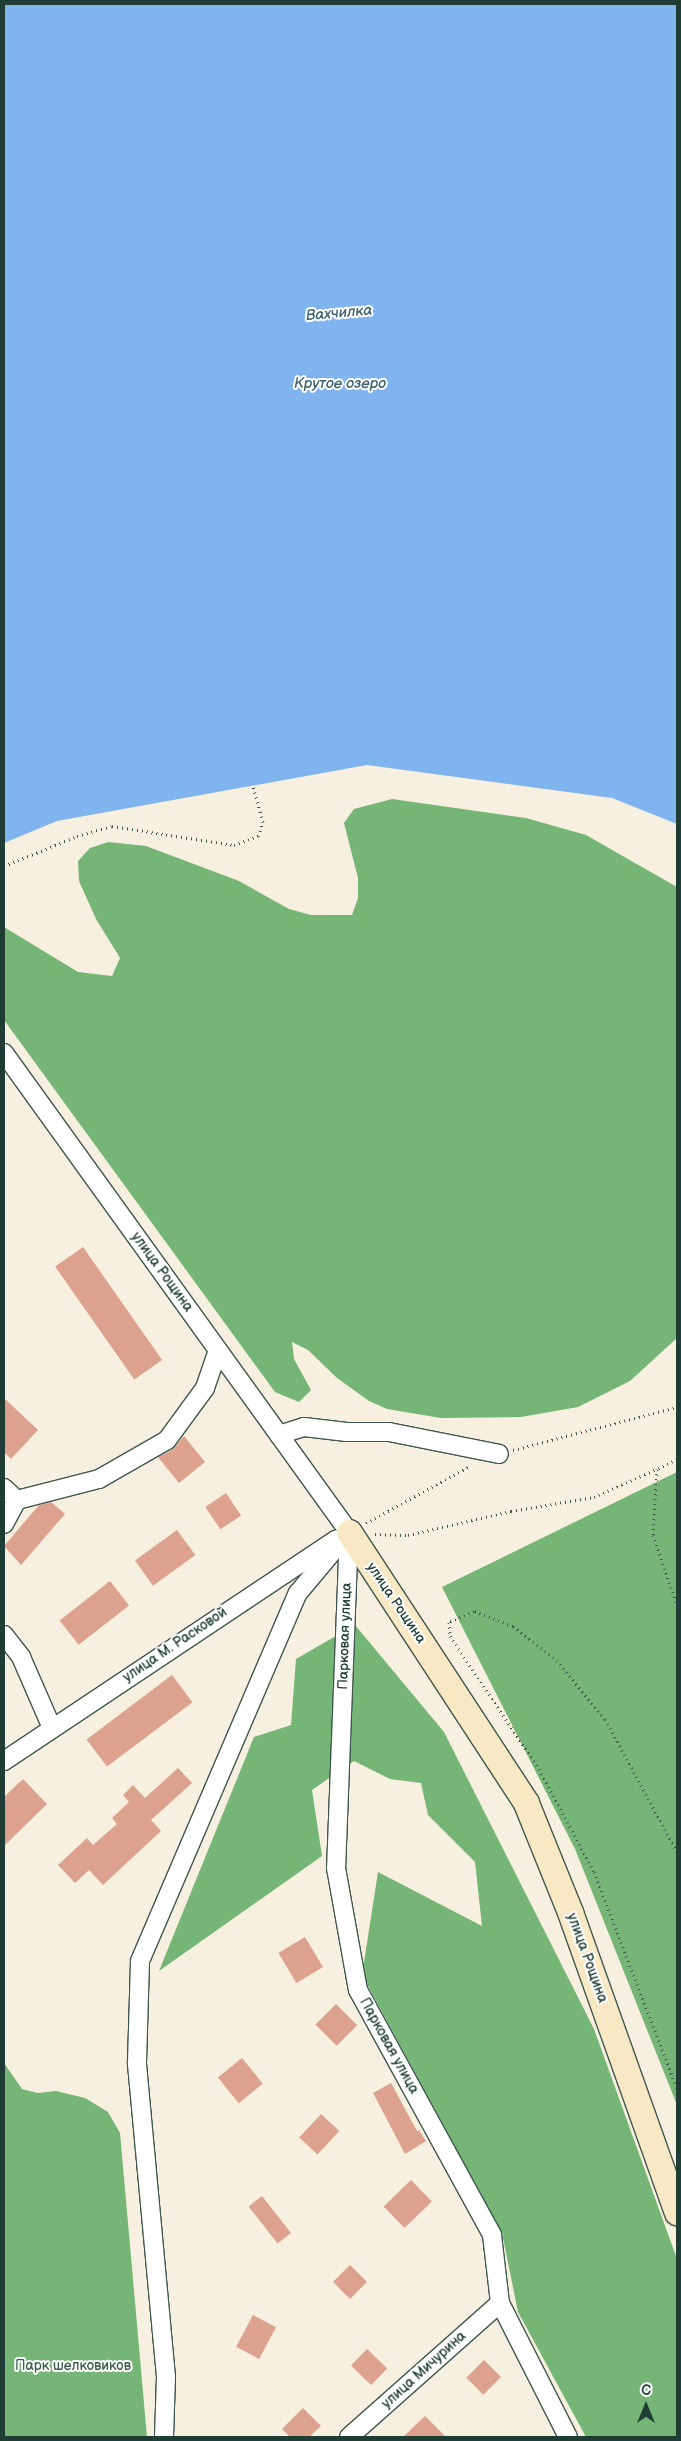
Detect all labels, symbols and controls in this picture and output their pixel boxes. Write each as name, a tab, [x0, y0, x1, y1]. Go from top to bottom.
water label: Вахчилка	[305, 301, 373, 325]
water label: Крутое озеро	[294, 375, 386, 393]
street label: улица Рощина	[128, 1229, 196, 1315]
street label: улица Рощина	[363, 1559, 429, 1647]
street label: Парковая улица	[335, 1582, 355, 1690]
street label: улица М. Расковой	[120, 1604, 230, 1686]
street label: улица Рощина	[563, 1911, 611, 2005]
street label: Парковая улица	[356, 1995, 422, 2097]
street label: улица Мичурина	[378, 2328, 470, 2412]
park label: Парк шелковиков	[15, 2358, 131, 2374]
north arrow	[621, 2381, 671, 2431]
text: С	[641, 2382, 651, 2399]

